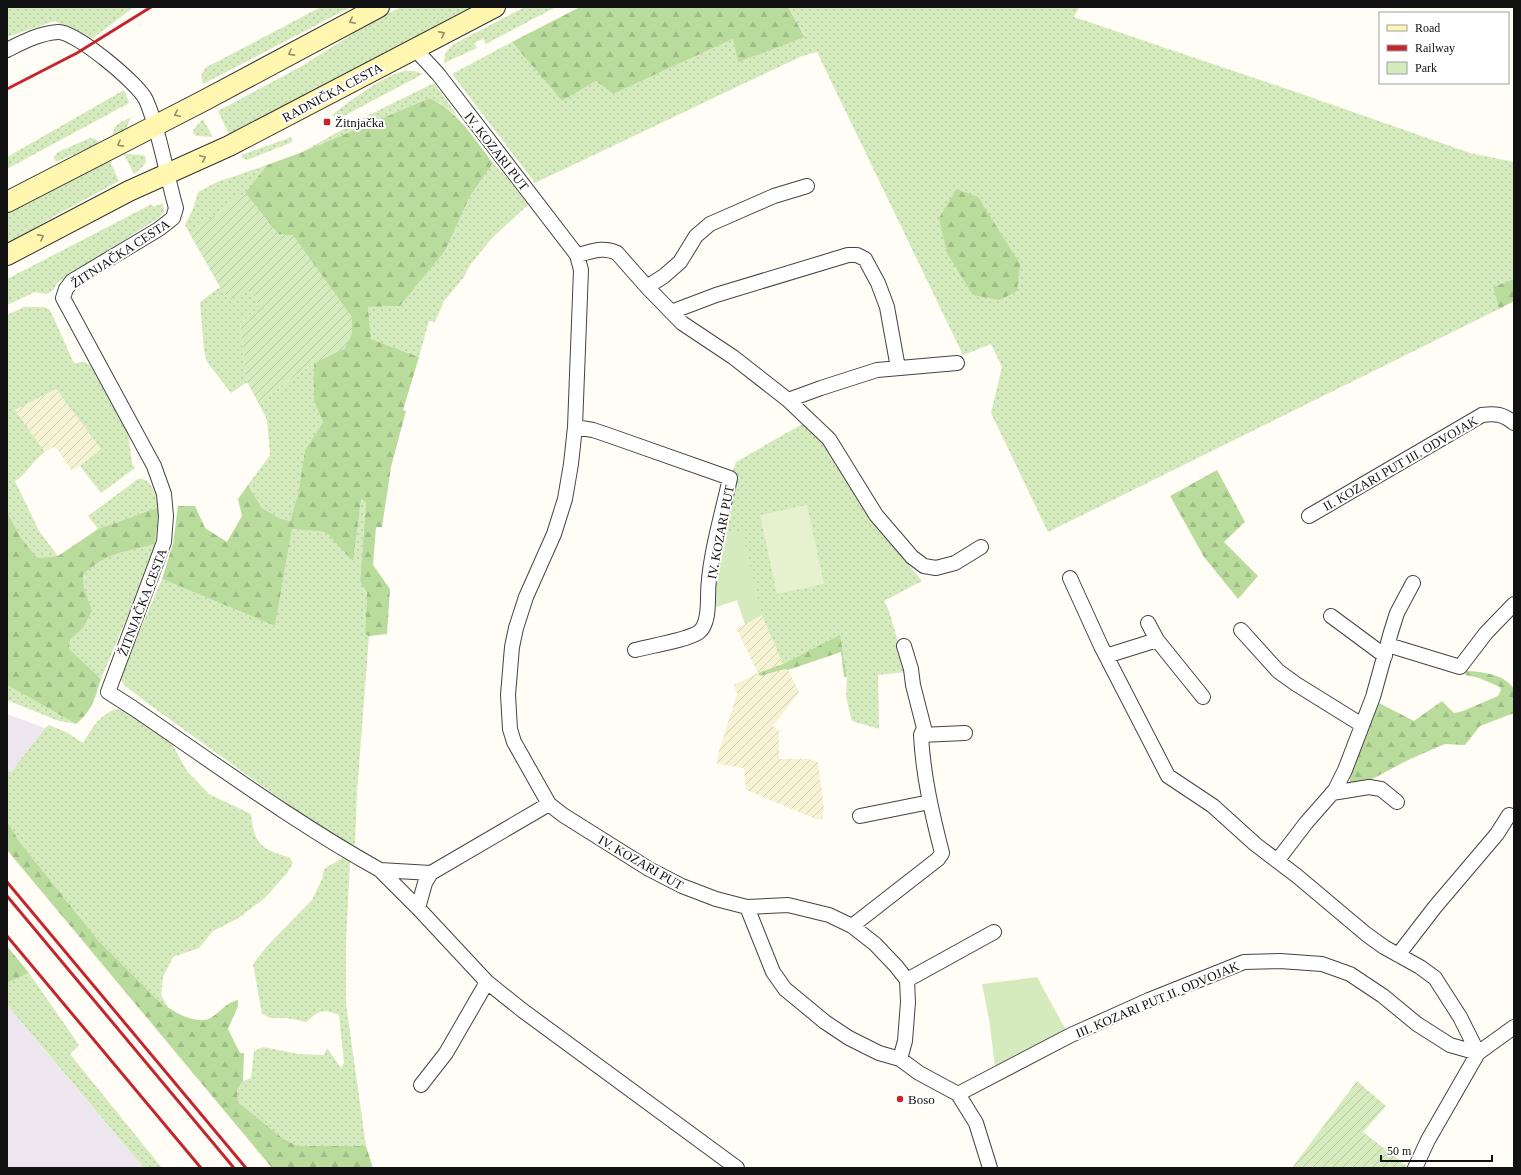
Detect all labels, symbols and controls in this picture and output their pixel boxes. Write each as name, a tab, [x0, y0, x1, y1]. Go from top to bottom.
legend	[1379, 12, 1509, 84]
one-way arrow	[349, 16, 356, 24]
text: Road	[1415, 21, 1440, 35]
one-way arrow	[438, 31, 446, 39]
text: Railway	[1415, 41, 1455, 55]
one-way arrow	[288, 49, 295, 56]
street label: RADNIČKA CESTA	[280, 59, 385, 125]
text: Park	[1415, 61, 1437, 75]
one-way arrow	[173, 109, 181, 117]
street label: IV. KOZARI PUT	[461, 109, 532, 194]
place label: Žitnjačka	[335, 115, 384, 130]
marker: Žitnjačka	[322, 117, 332, 127]
one-way arrow	[117, 139, 124, 146]
one-way arrow	[198, 155, 206, 163]
street label: ŽITNJAČKA CESTA	[68, 216, 173, 291]
one-way arrow	[37, 234, 45, 242]
street label: II. KOZARI PUT III. ODVOJAK	[1320, 413, 1481, 514]
street label: IV. KOZARI PUT	[704, 484, 737, 580]
street label: ŽITNJAČKA CESTA	[115, 546, 170, 658]
street label: IV. KOZARI PUT	[596, 832, 686, 893]
street label: III. KOZARI PUT II. ODVOJAK	[1073, 958, 1242, 1041]
place label: Boso	[908, 1092, 935, 1107]
marker: Boso	[895, 1094, 905, 1104]
scale bar	[1381, 1137, 1492, 1163]
text: 50 m	[1387, 1144, 1412, 1158]

